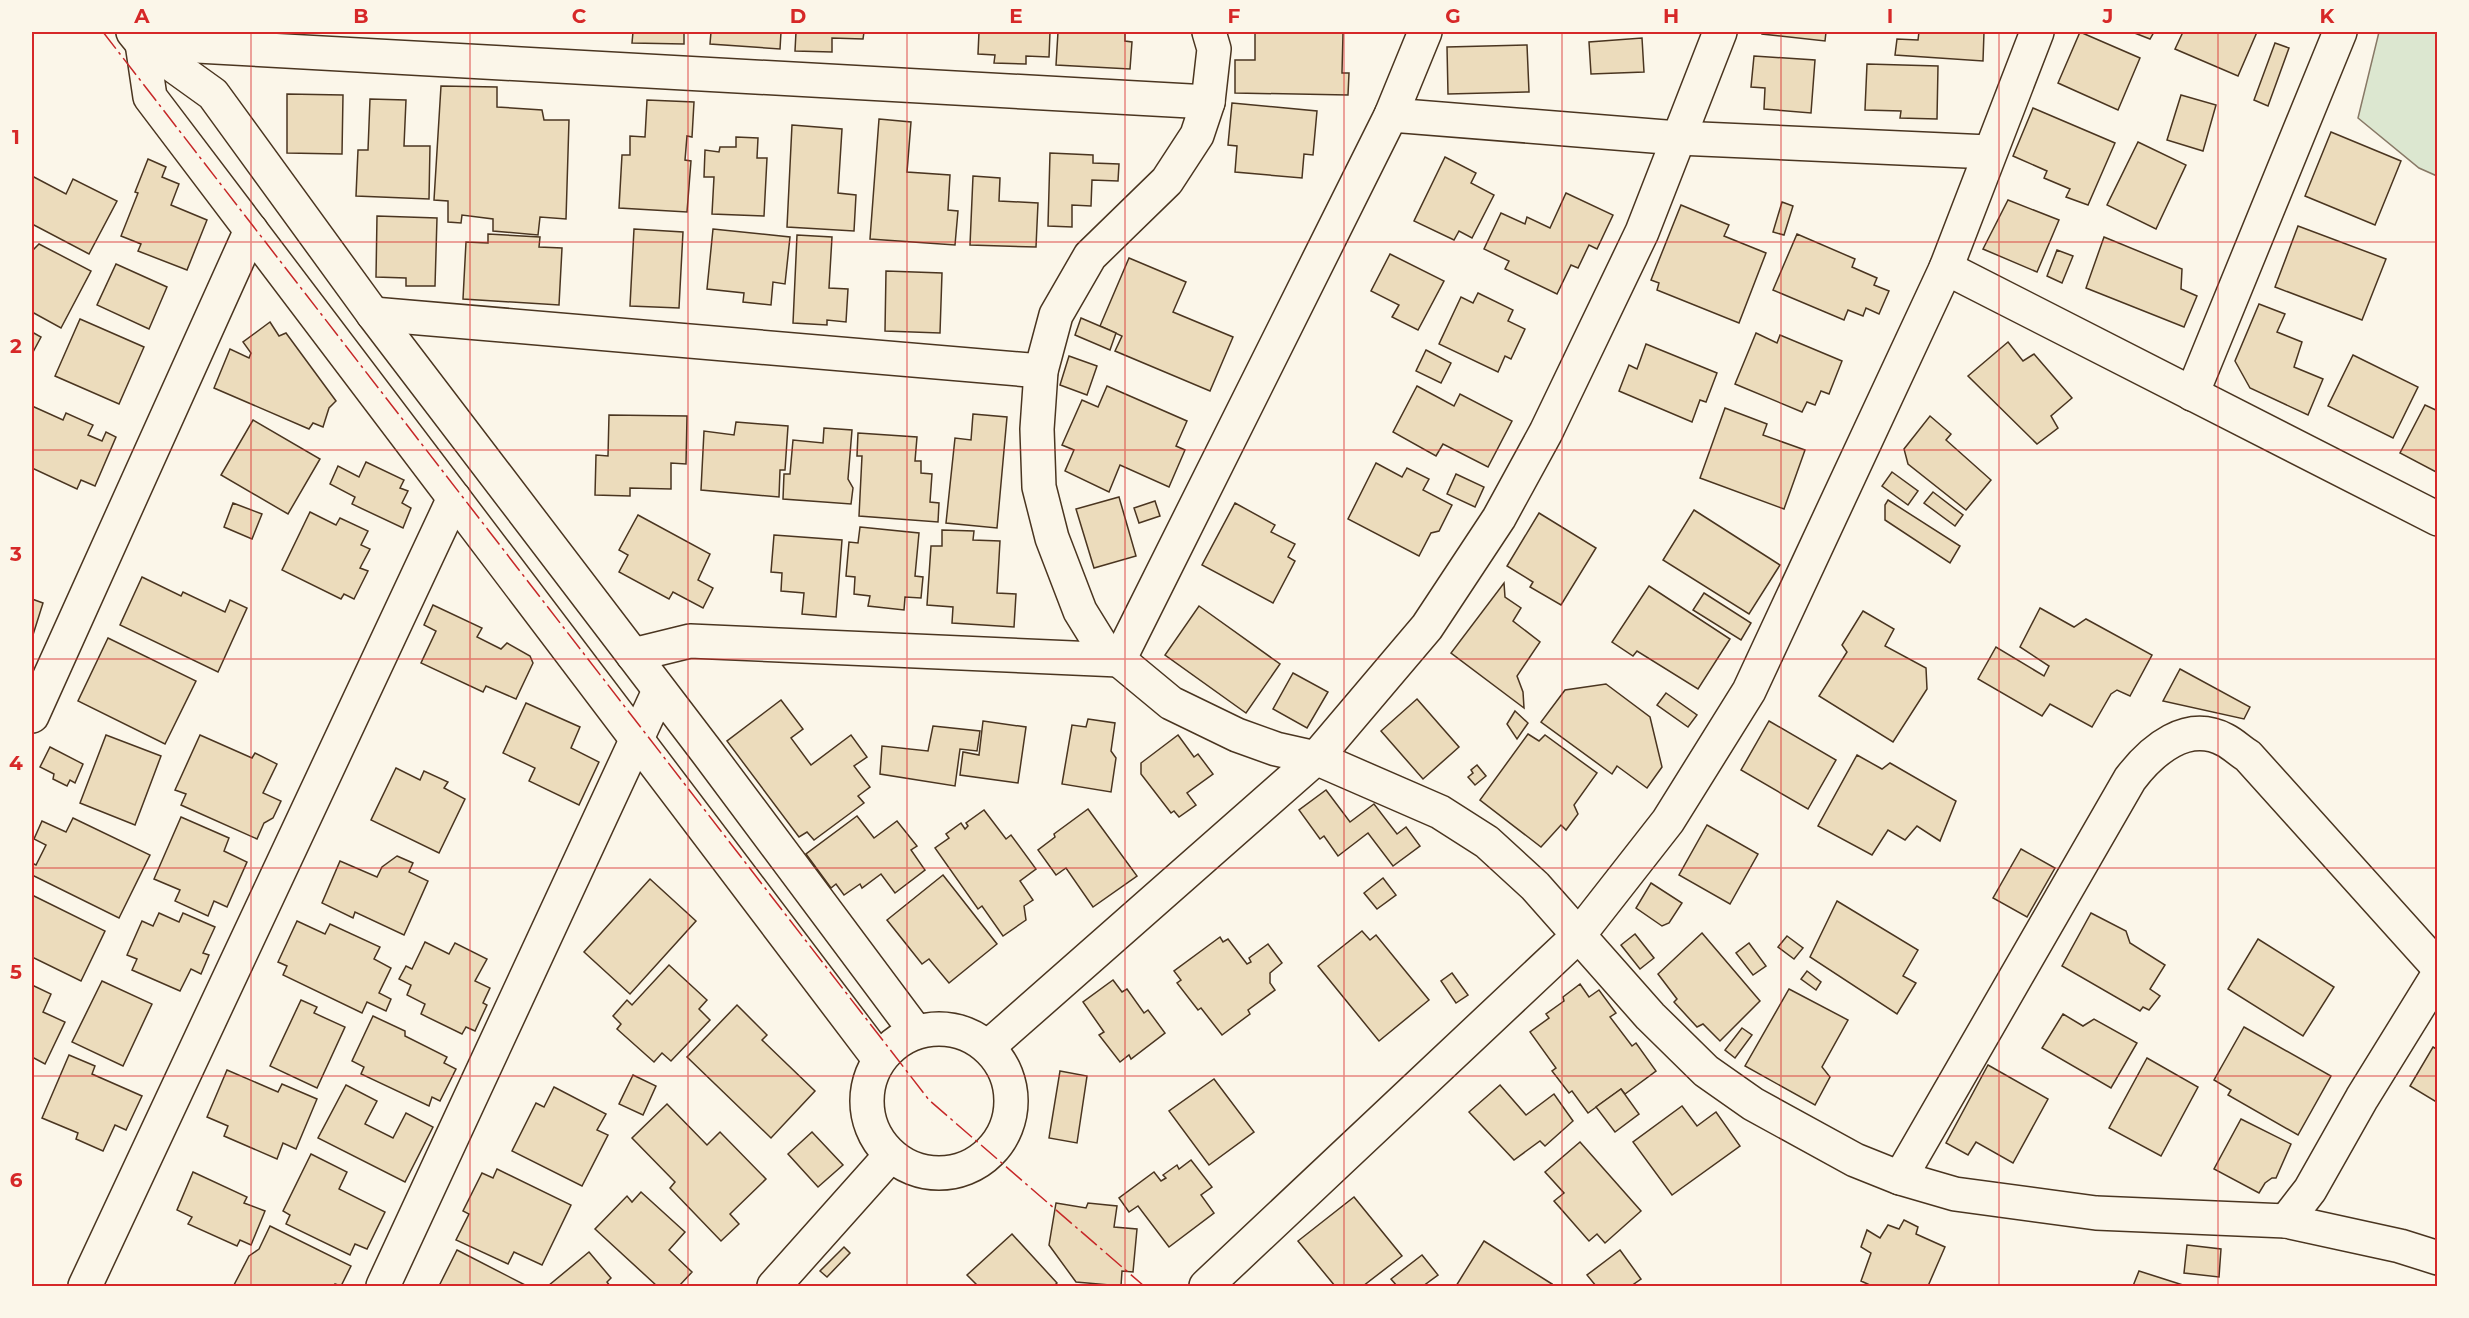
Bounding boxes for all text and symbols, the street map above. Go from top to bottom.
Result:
text: A [133,4,150,28]
text: B [353,4,369,28]
text: C [572,4,587,28]
text: D [790,4,806,28]
text: E [1009,4,1023,28]
text: F [1228,4,1241,28]
text: G [1445,4,1461,28]
text: H [1663,4,1679,28]
text: I [1887,4,1893,28]
text: J [2102,4,2113,28]
text: K [2320,4,2336,28]
text: 1 [12,125,20,149]
text: 2 [10,334,22,358]
text: 3 [9,542,22,566]
text: 4 [9,751,23,775]
text: 5 [10,960,22,984]
text: 6 [10,1168,23,1192]

